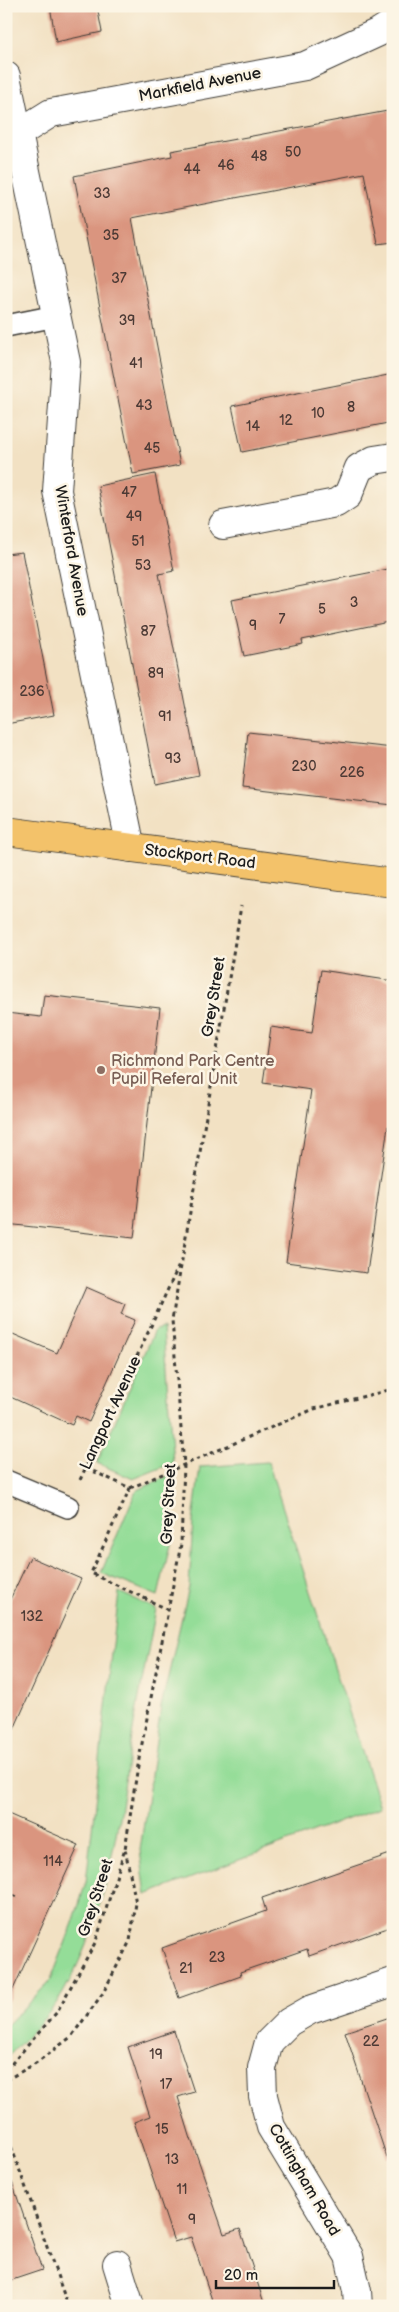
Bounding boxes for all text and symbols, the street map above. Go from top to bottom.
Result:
street label: Markfield Avenue [137,64,263,106]
house number: 50 [285,144,301,161]
house number: 48 [251,148,267,165]
house number: 46 [217,157,235,174]
house number: 44 [183,161,201,178]
house number: 33 [93,185,111,202]
house number: 35 [103,227,119,244]
house number: 37 [111,270,127,287]
house number: 39 [119,312,135,329]
house number: 41 [129,355,143,372]
house number: 43 [135,397,153,414]
house number: 8 [347,399,355,416]
house number: 10 [311,405,325,422]
house number: 12 [279,412,294,429]
house number: 14 [246,418,260,435]
house number: 45 [144,440,160,457]
street label: Winterford Avenue [50,484,92,618]
house number: 47 [121,484,137,501]
house number: 49 [126,508,142,525]
house number: 51 [131,533,145,550]
house number: 53 [135,557,151,574]
house number: 3 [350,594,358,611]
house number: 5 [318,601,326,618]
house number: 7 [279,611,286,628]
house number: 9 [249,617,257,634]
house number: 87 [140,623,156,640]
house number: 89 [148,665,164,682]
house number: 236 [19,683,45,700]
house number: 91 [158,708,172,725]
house number: 93 [165,750,181,767]
house number: 230 [292,758,316,775]
house number: 226 [339,764,365,781]
street label: Stockport Road [143,841,257,873]
street label: Grey Street [198,955,230,1038]
place label: Richmond Park Centre Pupil Referal Unit [111,1052,275,1089]
marker: Richmond Park Centre Pupil Referal Unit [95,1064,107,1076]
street label: Langport Avenue [76,1353,146,1473]
street label: Grey Street [157,1463,181,1545]
house number: 132 [21,1608,44,1625]
house number: 114 [43,1853,63,1870]
street label: Grey Street [74,1857,118,1939]
house number: 23 [209,1949,225,1966]
house number: 21 [179,1960,193,1977]
house number: 22 [363,2033,380,2050]
house number: 19 [149,2046,163,2063]
house number: 17 [160,2076,172,2093]
house number: 15 [155,2121,169,2138]
street label: Cottingham Road [264,2121,344,2239]
house number: 13 [165,2151,179,2168]
house number: 11 [177,2181,187,2198]
house number: 9 [188,2211,196,2228]
scale bar [216,2257,334,2289]
text: 20 m [224,2266,258,2285]

